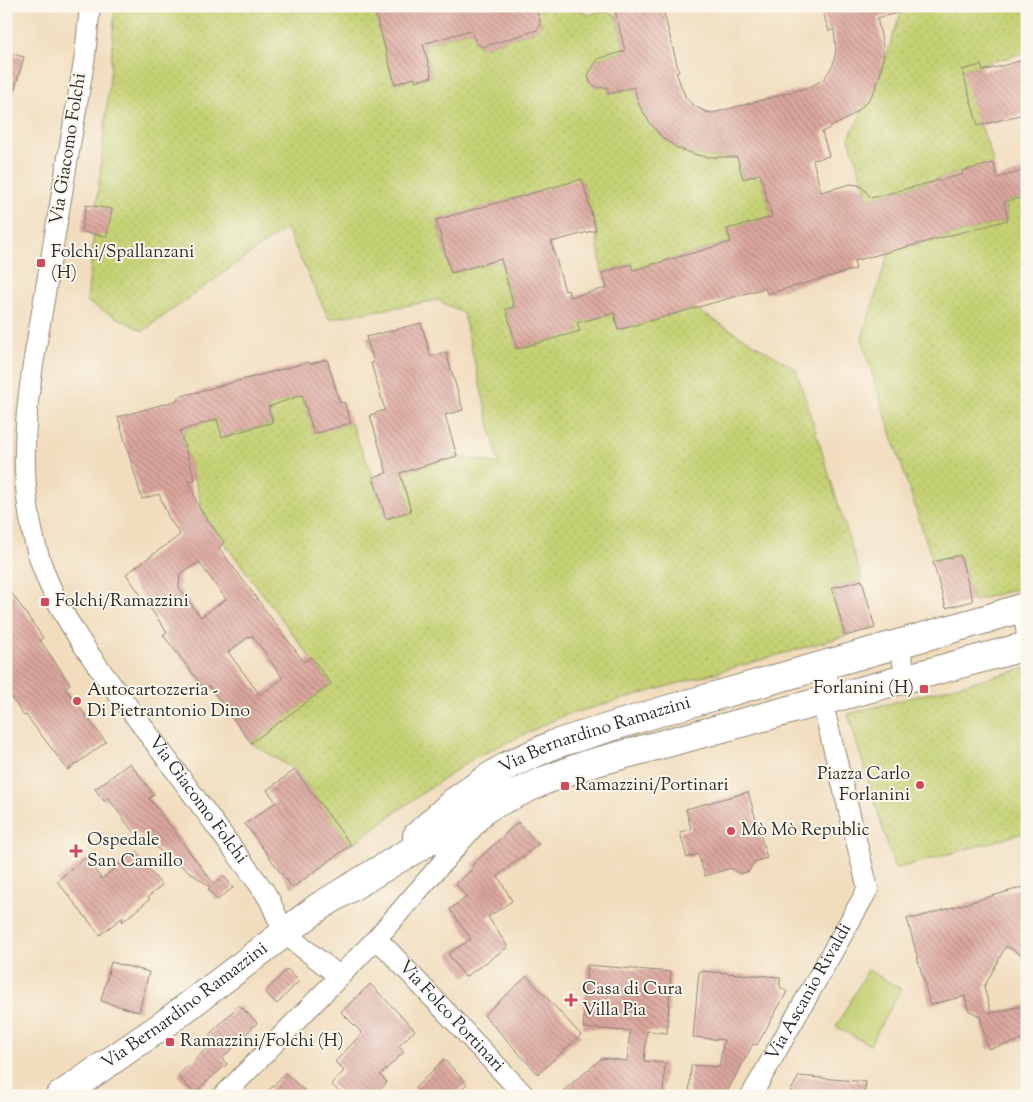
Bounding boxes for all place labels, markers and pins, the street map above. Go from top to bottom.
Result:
place label: Folchi/Spallanzani (H) [51,240,194,287]
marker: Folchi/Spallanzani (H) [35,257,47,269]
place label: Folchi/Ramazzini [55,589,189,615]
marker: Folchi/Ramazzini [39,596,51,608]
place label: Forlanini (H) [813,676,914,702]
place label: Autocartozzeria - Di Pietrantonio Dino [87,678,250,725]
marker: Forlanini (H) [918,683,930,695]
marker: Autocartozzeria - Di Pietrantonio Dino [71,695,83,707]
place label: Piazza Carlo Forlanini [817,762,910,809]
place label: Ramazzini/Portinari [575,773,729,799]
marker: Piazza Carlo Forlanini [914,779,926,791]
marker: Ramazzini/Portinari [559,780,571,792]
place label: Mò Mò Republic [741,818,870,844]
marker: Mò Mò Republic [725,825,737,837]
place label: Ospedale San Camillo [87,828,183,875]
marker: Ospedale San Camillo [69,844,83,858]
place label: Casa di Cura Villa Pia [582,977,683,1024]
marker: Casa di Cura Villa Pia [564,993,578,1007]
place label: Ramazzini/Folchi (H) [180,1029,344,1055]
marker: Ramazzini/Folchi (H) [164,1036,176,1048]

